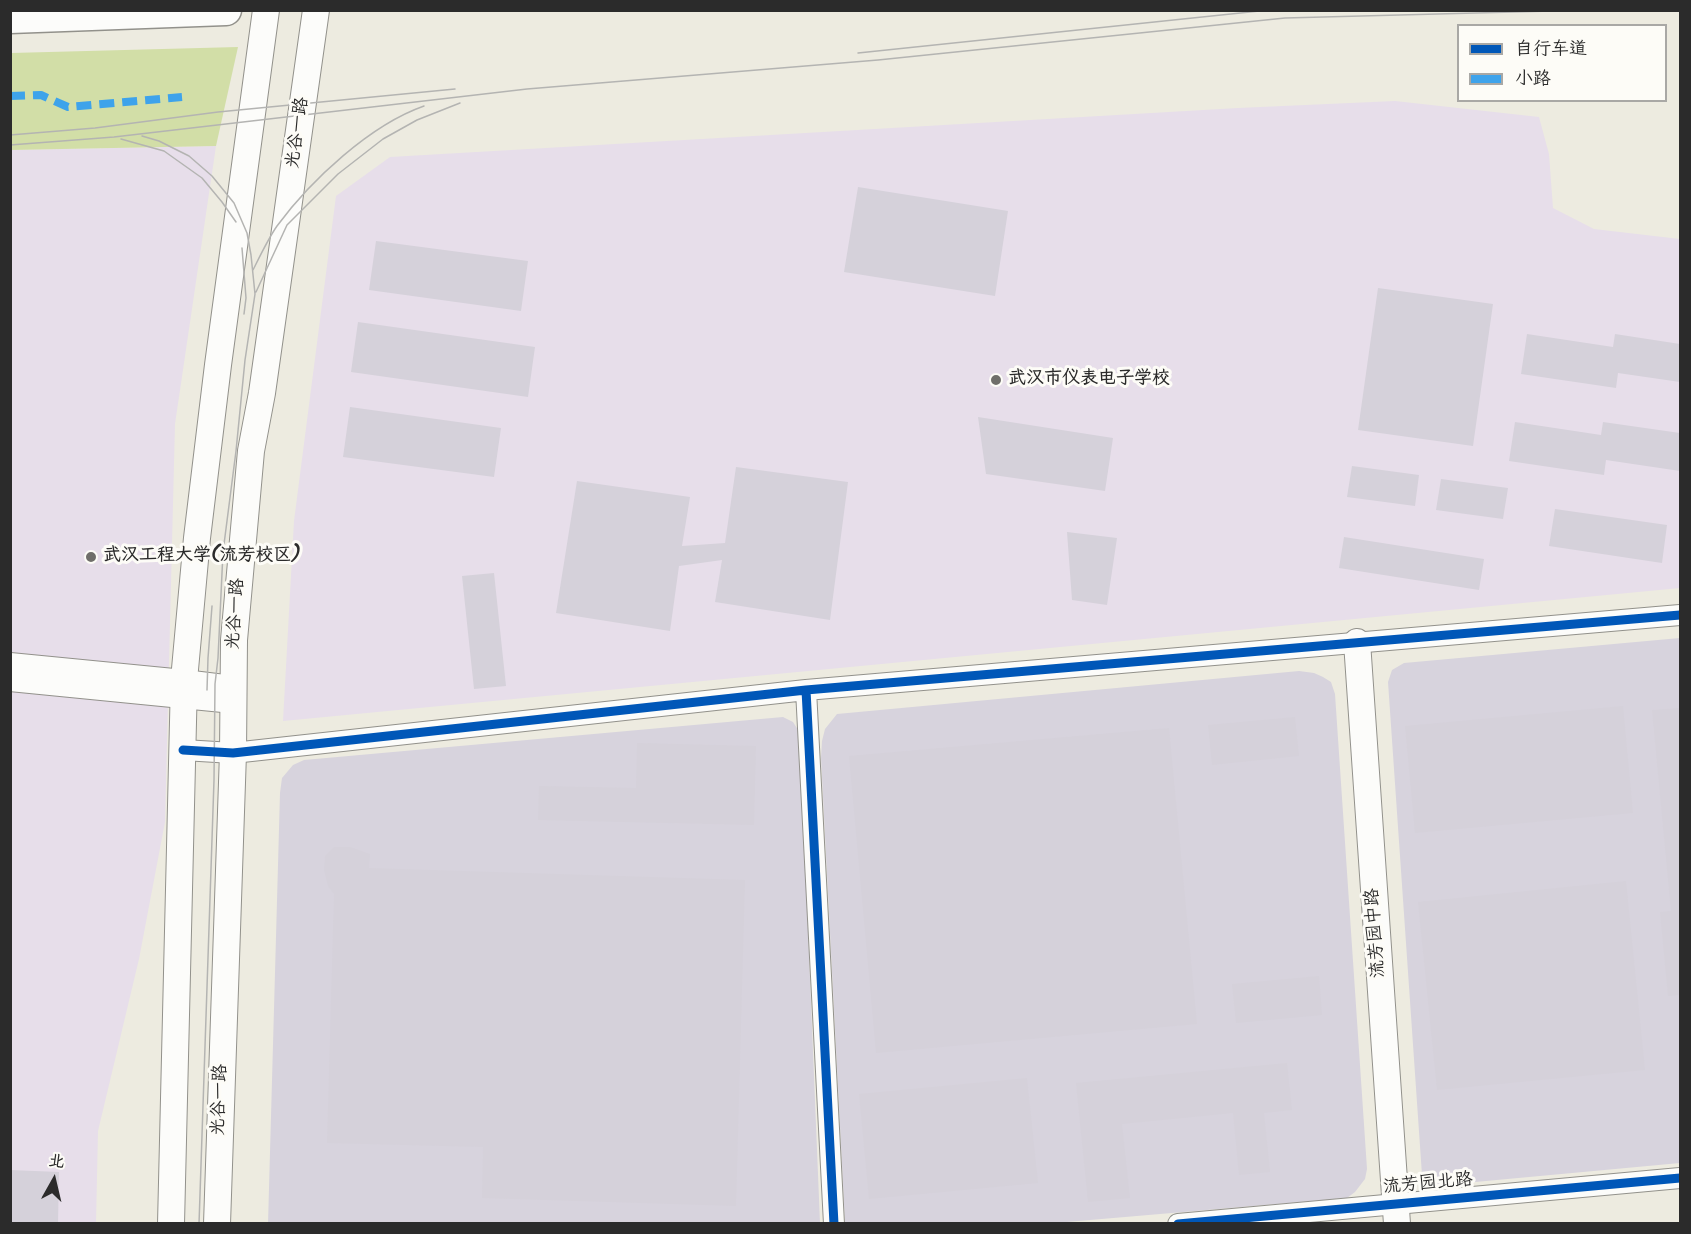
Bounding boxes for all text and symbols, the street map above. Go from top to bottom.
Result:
legend [1457,24,1667,102]
text: 自行车道 [1515,35,1587,64]
text: 小路 [1515,65,1551,94]
street label: 光谷一路 [283,96,315,170]
place label: 武汉市仪表电子学校 [1008,369,1170,391]
marker: 武汉市仪表电子学校 [989,373,1003,387]
place label: 武汉工程大学(流芳校区) [103,546,301,568]
marker: 武汉工程大学(流芳校区) [84,550,98,564]
street label: 光谷一路 [224,577,250,651]
street label: 流芳园中路 [1363,887,1391,979]
street label: 光谷一路 [209,1064,233,1136]
text: 北 [47,1148,66,1175]
north arrow [24,1150,84,1210]
street label: 流芳园北路 [1382,1170,1474,1200]

